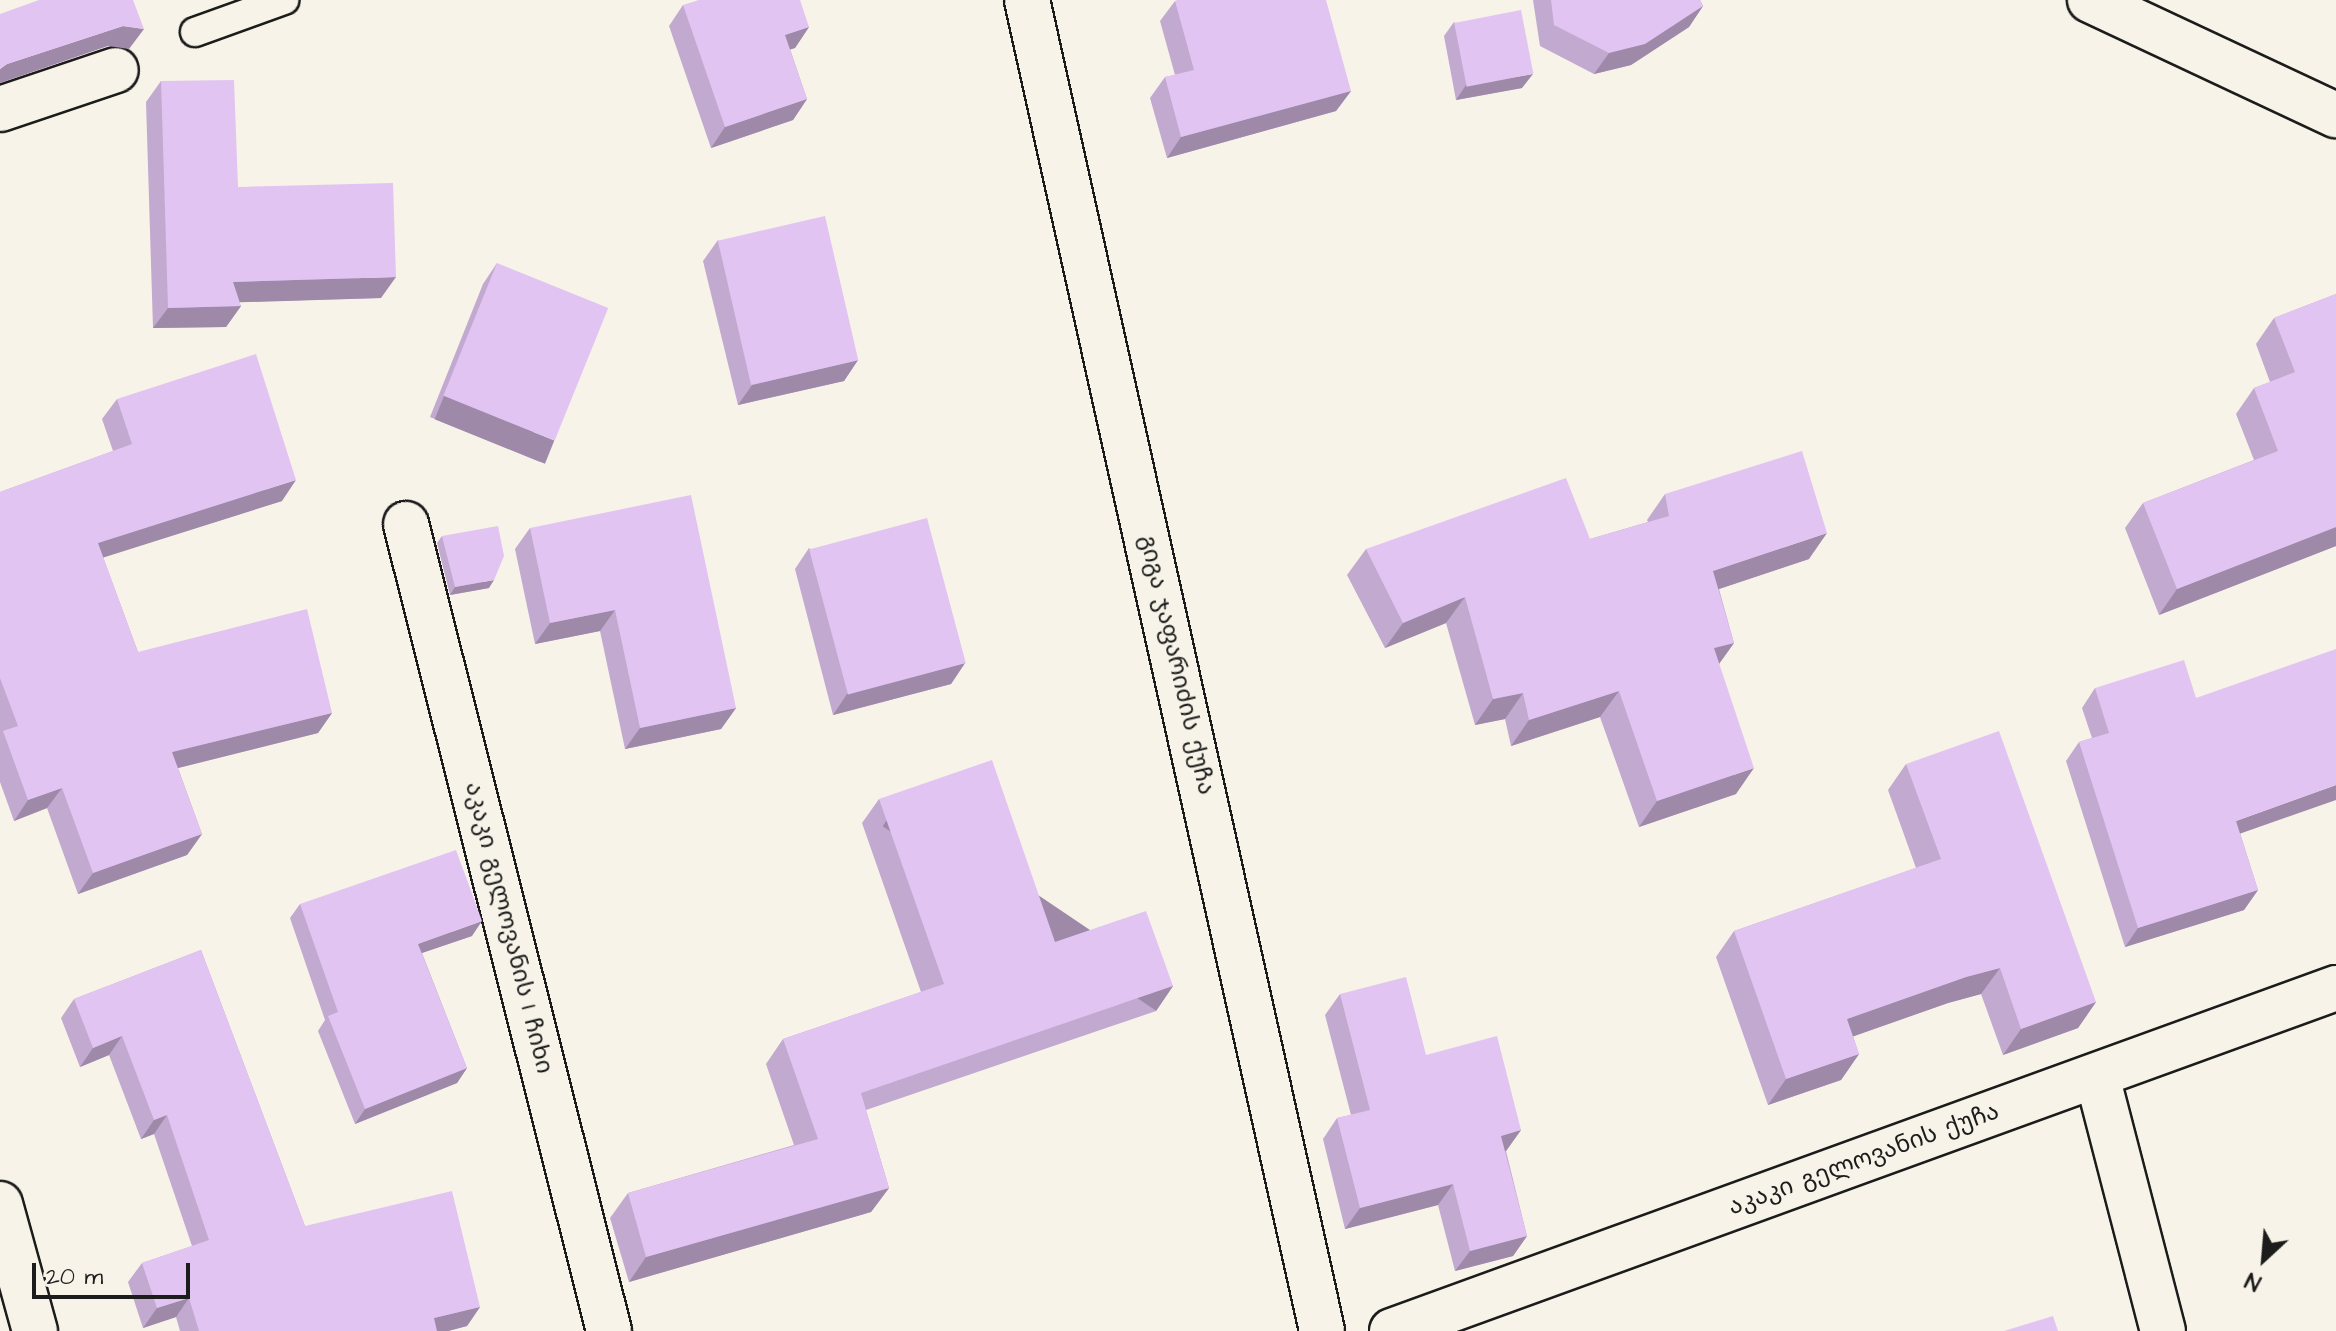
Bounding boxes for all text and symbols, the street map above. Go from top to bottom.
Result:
street label: გიგა ჯაფარიძის ქუჩა [1132,532,1220,798]
street label: აკაკი გელოვანის I ჩიხი [458,779,558,1077]
street label: აკაკი გელოვანის ქუჩა [1725,1098,2003,1222]
north arrow [2224,1219,2304,1299]
scale bar [36,1247,194,1297]
text: 20 m [46,1260,103,1294]
text: N [2240,1264,2266,1298]

